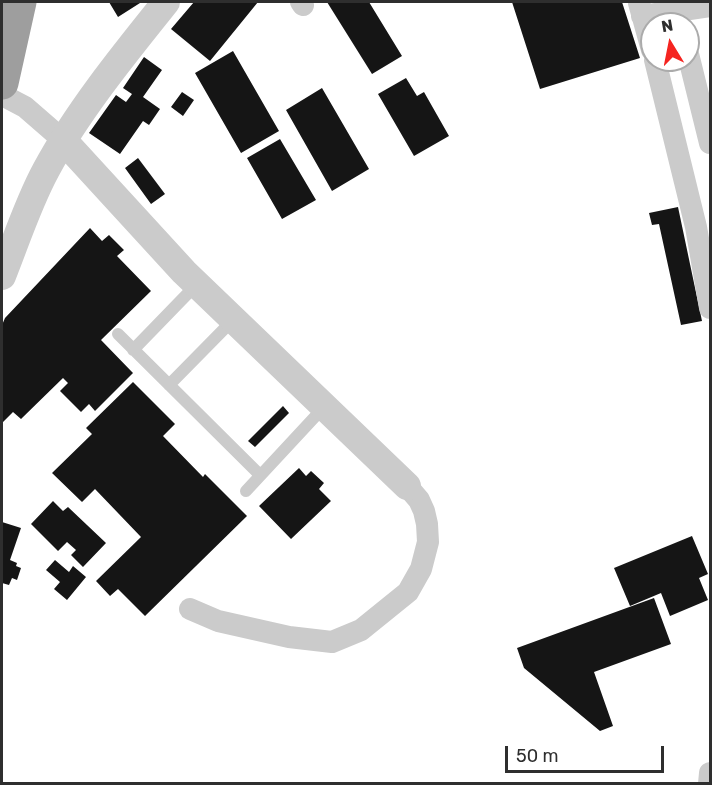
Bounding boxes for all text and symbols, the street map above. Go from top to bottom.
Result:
north arrow [640,12,700,72]
text: N [660,15,674,36]
scale bar [508,734,667,772]
text: 50 m [516,745,559,767]

